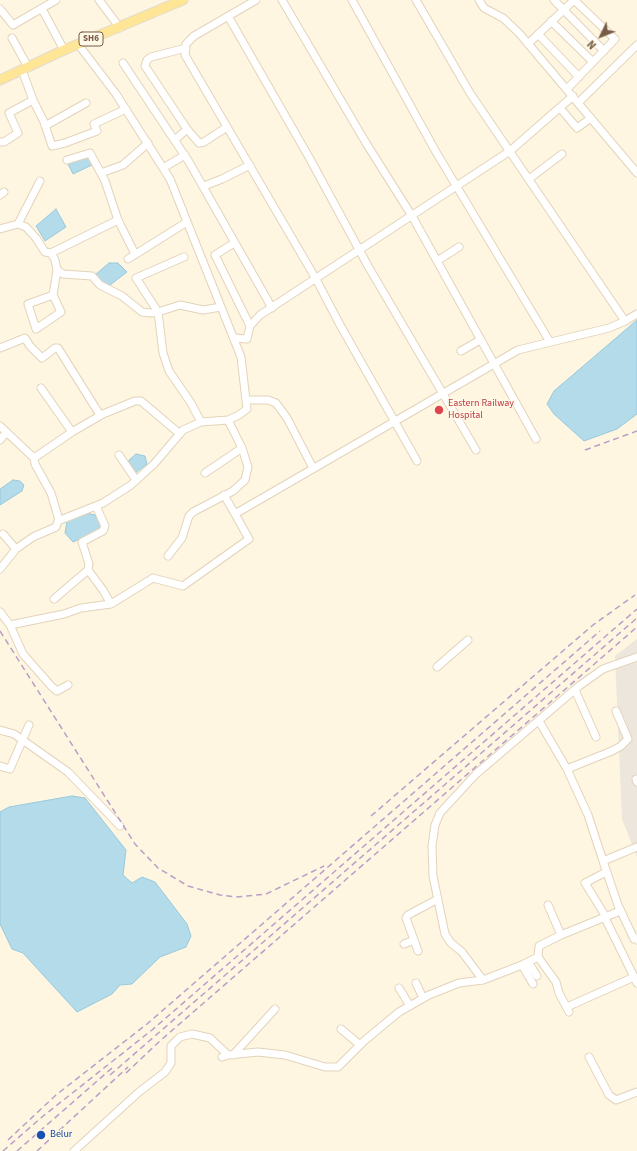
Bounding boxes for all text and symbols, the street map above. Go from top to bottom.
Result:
north arrow [581,16,621,56]
road number: SH6 [79,32,103,46]
text: N [584,37,600,52]
place label: Eastern Railway Hospital [448,398,514,422]
marker: Eastern Railway Hospital [433,404,445,416]
marker: Belur [35,1129,47,1141]
place label: Belur [50,1129,72,1141]

